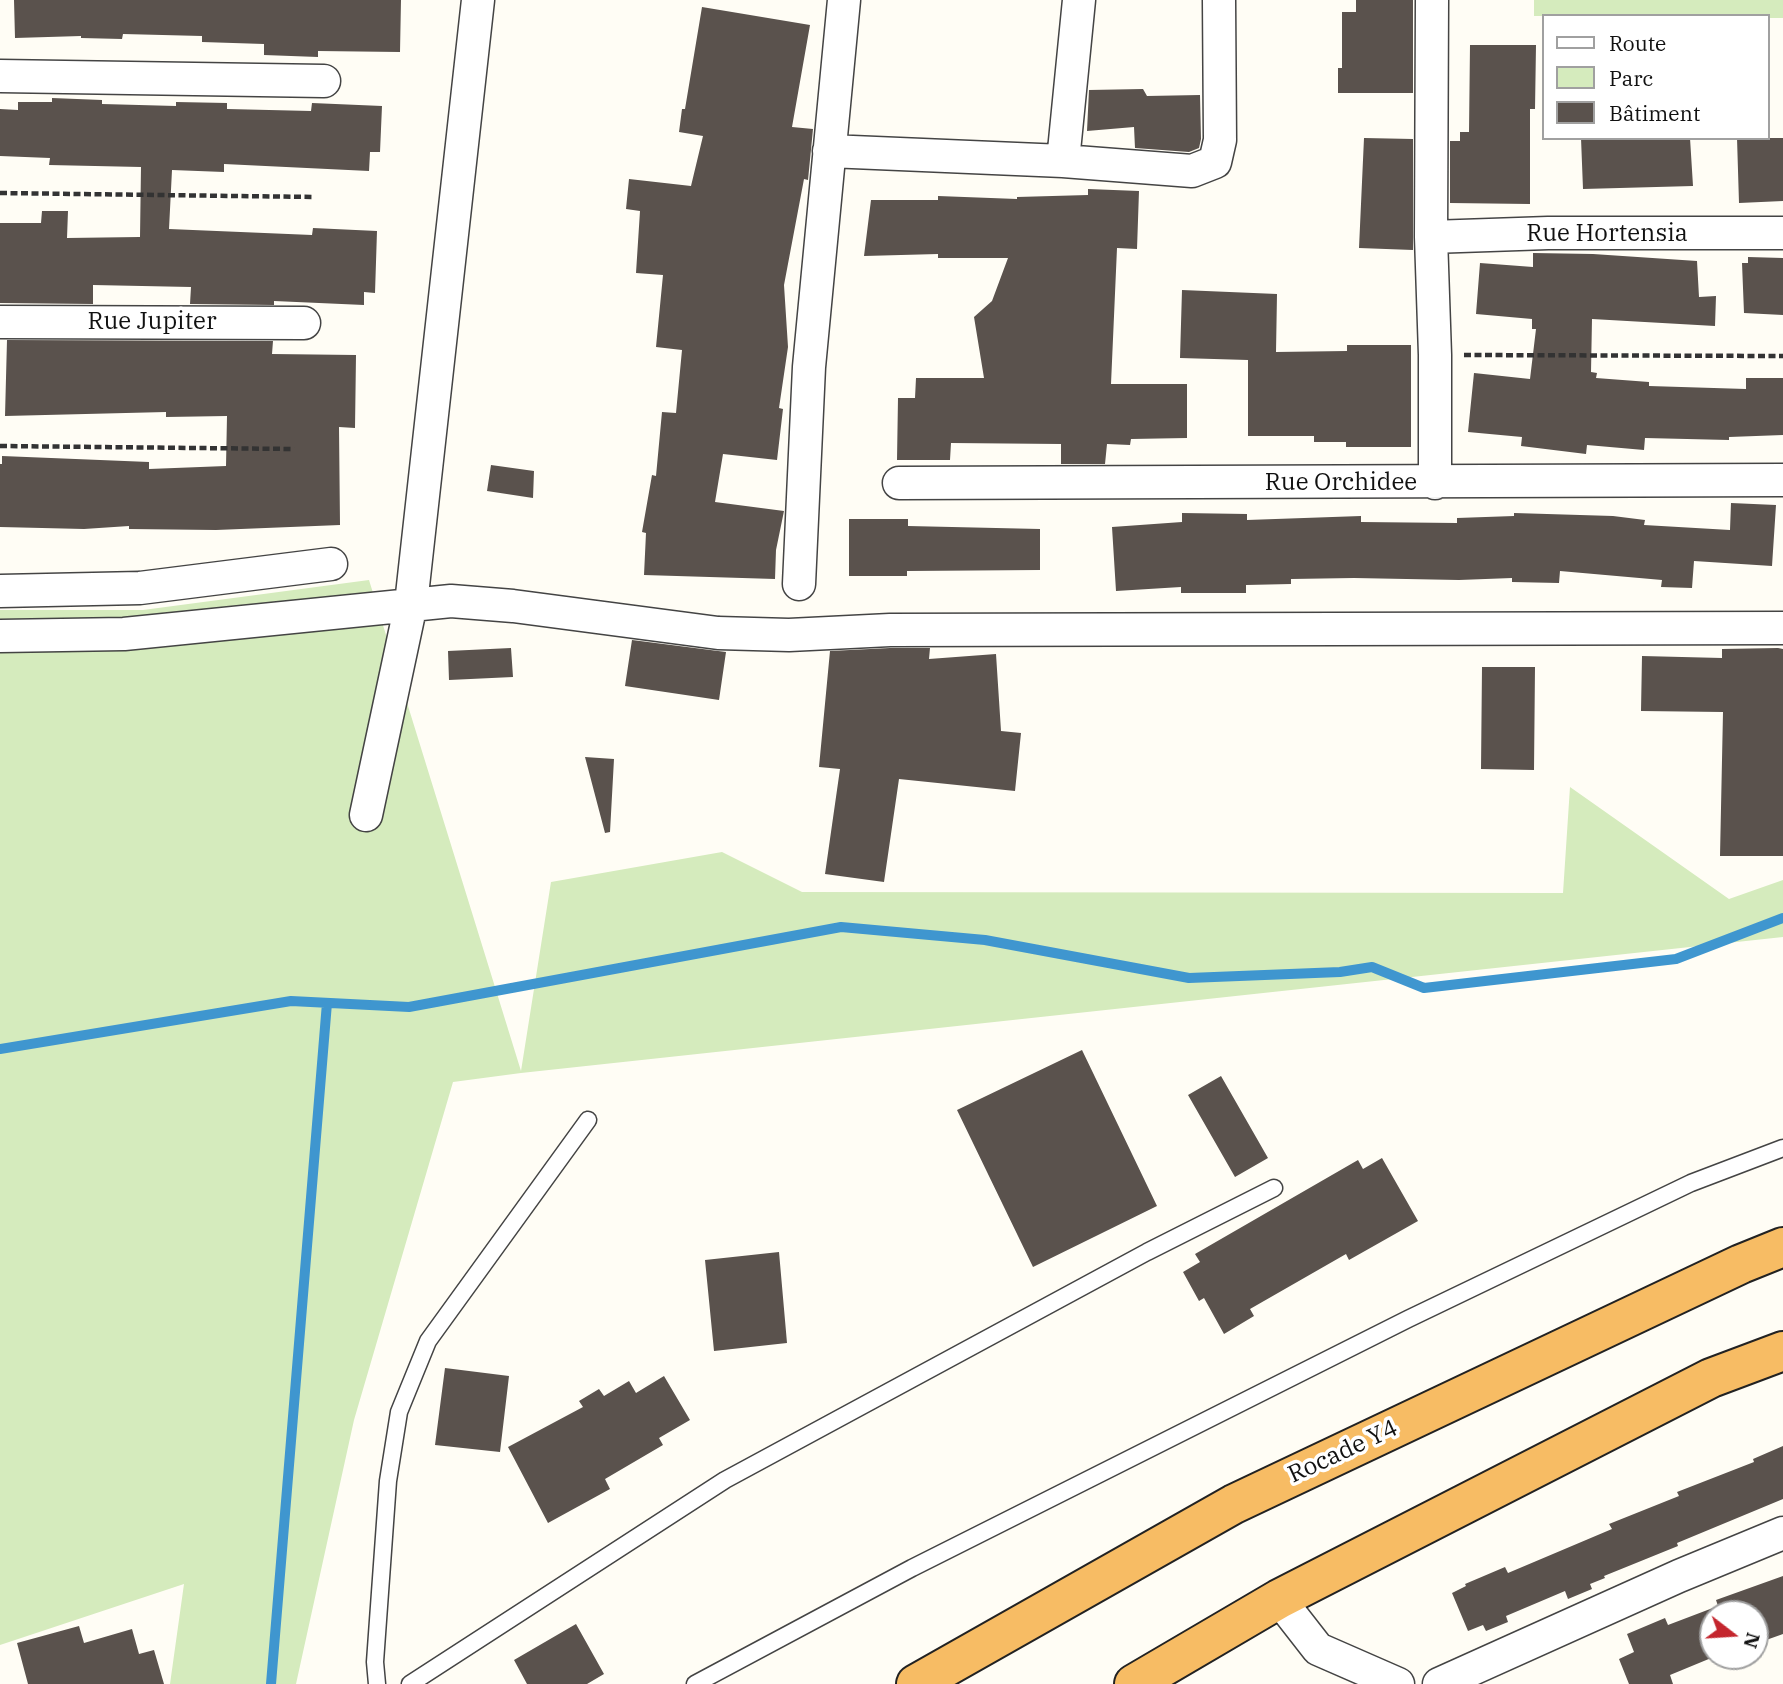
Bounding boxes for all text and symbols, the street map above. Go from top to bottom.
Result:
legend [1542,14,1769,140]
text: Route [1609,29,1666,57]
text: Parc [1609,64,1653,92]
text: Bâtiment [1609,99,1700,127]
street label: Rue Hortensia [1526,220,1688,248]
street label: Rue Jupiter [87,308,217,336]
street label: Rue Orchidee [1265,469,1417,497]
street label: Rocade Y4 [1284,1414,1402,1490]
north arrow [1699,1600,1769,1670]
text: N [1738,1630,1766,1651]

